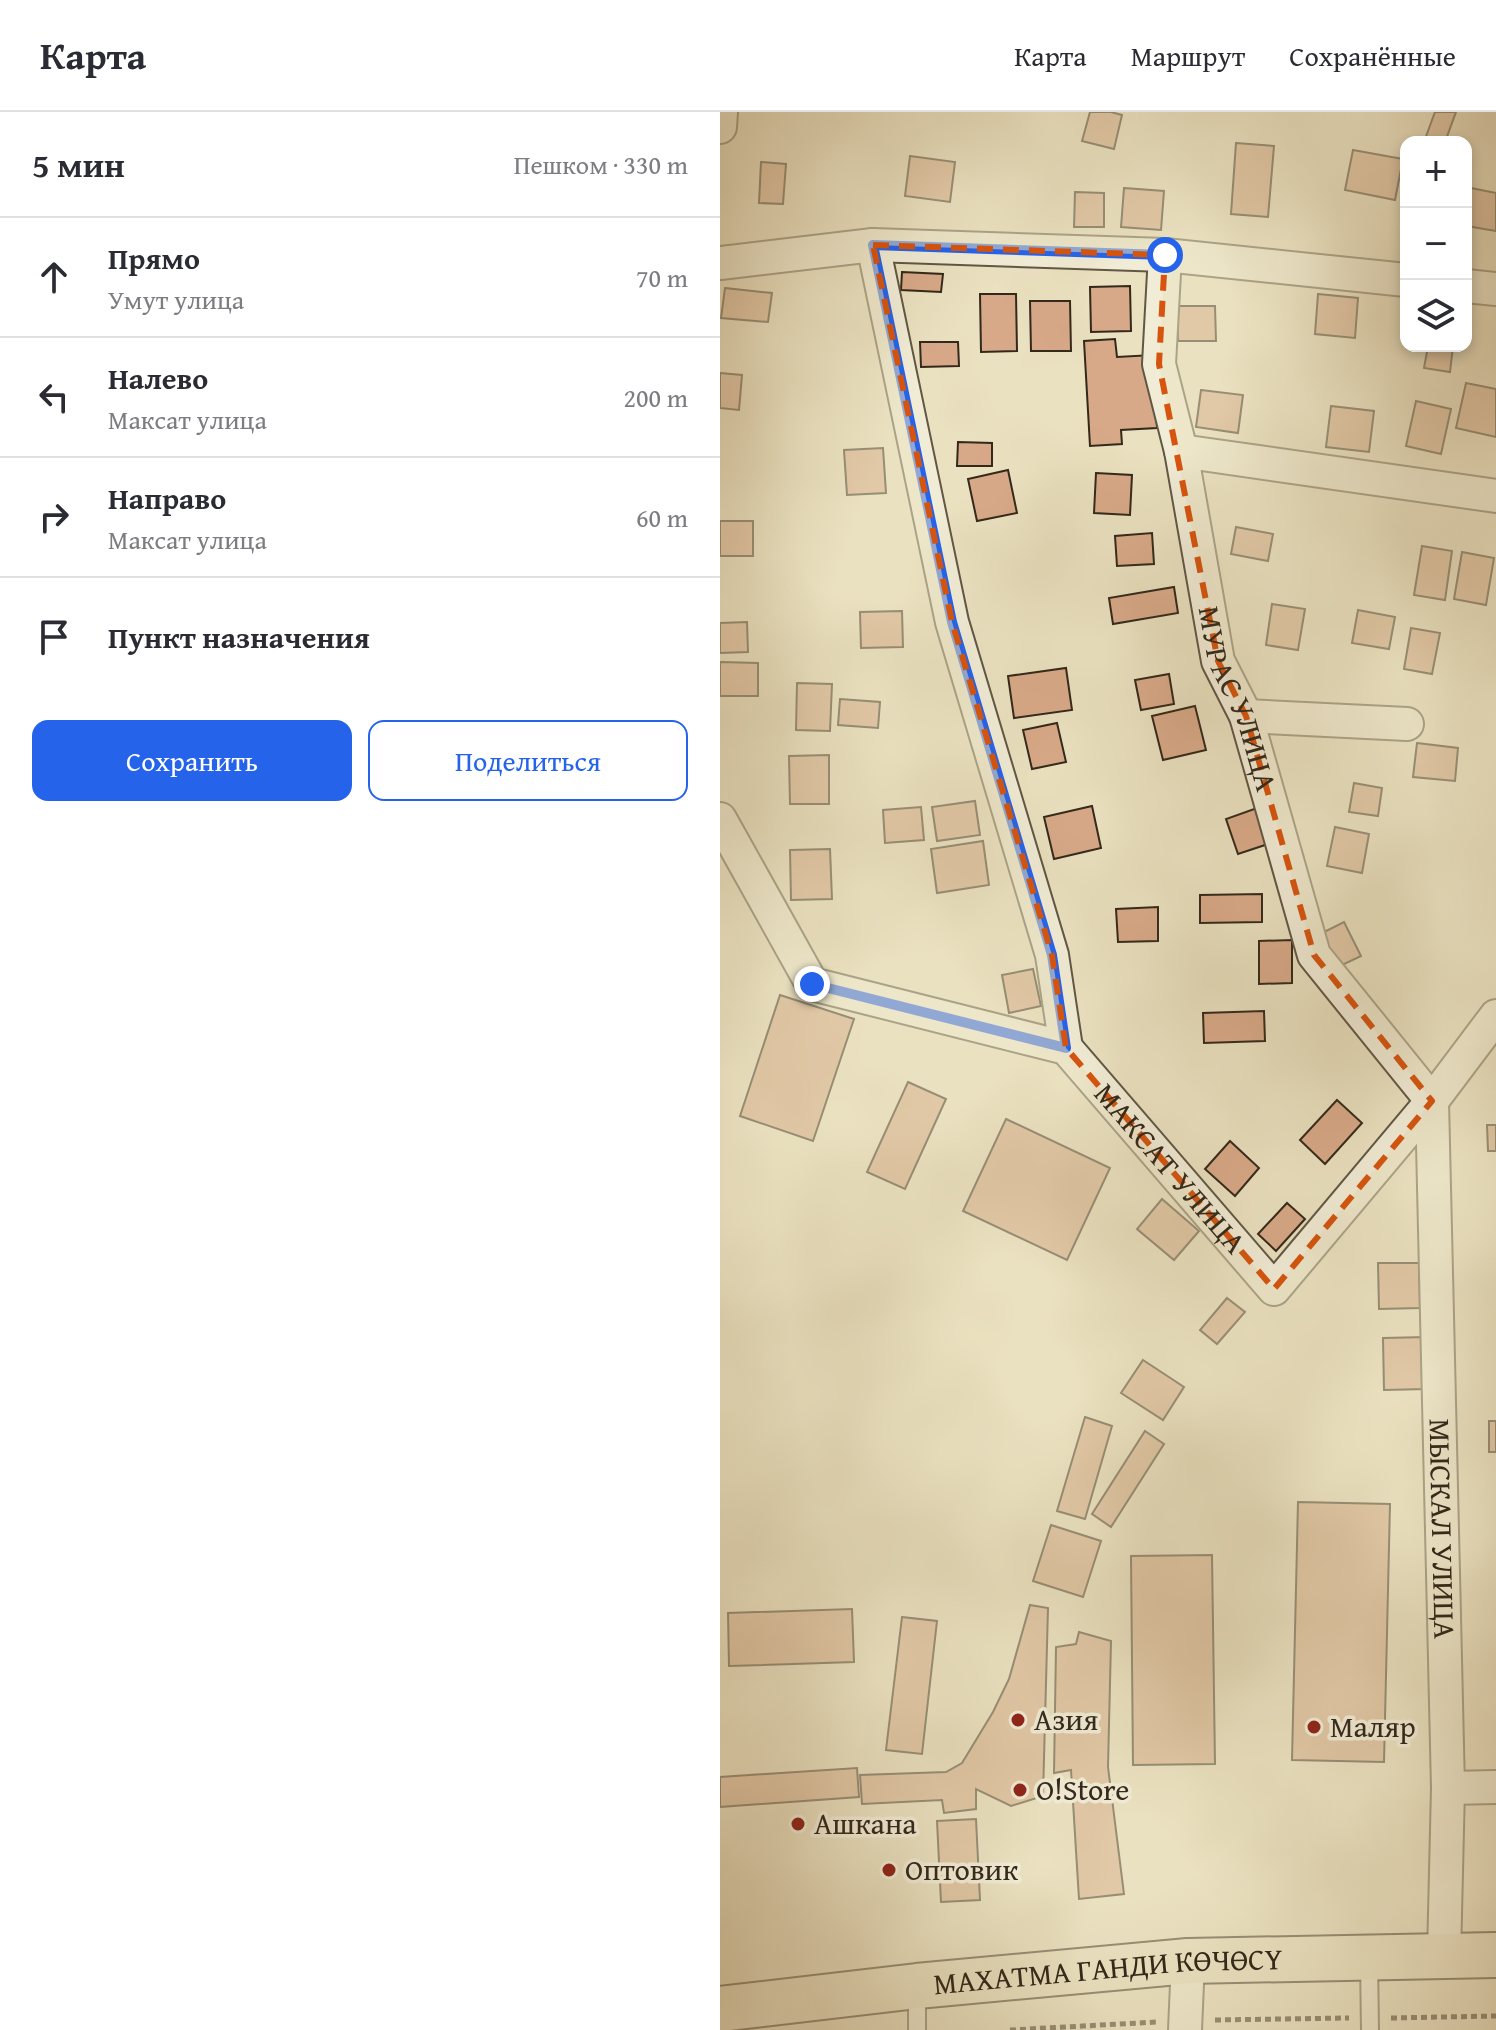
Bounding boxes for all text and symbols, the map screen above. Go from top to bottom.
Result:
text: Карта [40,27,146,83]
text: Карта [1014,35,1087,76]
text: Маршрут [1131,35,1245,76]
text: Сохранённые [1289,35,1456,76]
map controls [1400,136,1472,352]
button: + [1400,136,1472,208]
text: 5 мин [32,140,125,189]
text: Пешком · 330 m [514,145,688,184]
button: − [1400,208,1472,280]
text: Прямо [108,236,200,280]
route start [1147,237,1183,273]
icon: ahead [32,255,76,299]
text: 70 m [636,258,688,297]
text: Умут улица [108,280,244,319]
button: layers [1400,280,1472,352]
text: Налево [108,356,208,400]
icon: left [32,375,76,419]
text: 200 m [623,378,688,417]
text: Максат улица [108,400,267,439]
text: Направо [108,476,226,520]
icon: right [32,495,76,539]
text: 60 m [636,498,688,537]
text: Максат улица [108,520,267,559]
street label: МУРАС УЛИЦА [1188,603,1289,796]
icon: arrive [32,615,76,659]
text: Пункт назначения [108,615,370,659]
button: Сохранить [32,720,352,801]
button: Поделиться [368,720,688,801]
route end [794,966,830,1002]
street label: МАКСАТ УЛИЦА [1084,1073,1257,1263]
street label: МЫСКАЛ УЛИЦА [1418,1418,1468,1640]
place label: Азия [1034,1697,1098,1741]
place label: Маляр [1330,1704,1416,1748]
marker: Азия [1009,1711,1027,1729]
marker: Маляр [1305,1718,1323,1736]
place label: O!Store [1036,1767,1129,1811]
marker: O!Store [1011,1781,1029,1799]
place label: Ашкана [814,1801,917,1845]
marker: Ашкана [789,1815,807,1833]
place label: Оптовик [905,1847,1018,1891]
marker: Оптовик [880,1861,898,1879]
street label: МАХАТМА ГАНДИ КӨЧӨСҮ [931,1936,1283,2005]

